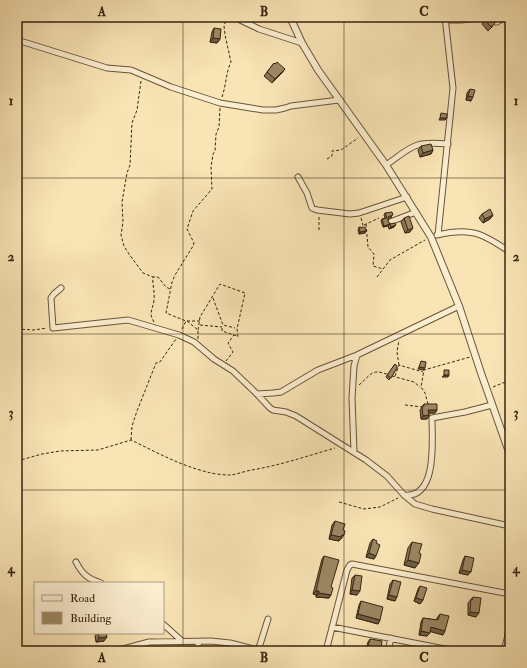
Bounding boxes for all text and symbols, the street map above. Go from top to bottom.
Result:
text: A [97,4,107,20]
text: B [260,4,268,20]
text: C [419,4,429,20]
text: 1 [9,93,14,109]
text: 1 [514,93,519,109]
text: 2 [8,249,15,265]
text: 2 [513,249,520,265]
text: 3 [9,405,14,421]
text: 3 [514,405,519,421]
text: 4 [6,561,15,577]
text: 4 [511,561,520,577]
legend [34,582,164,634]
text: Road [70,591,95,606]
text: Building [70,611,113,626]
text: A [97,650,107,666]
text: B [260,650,268,666]
text: C [419,650,429,666]

